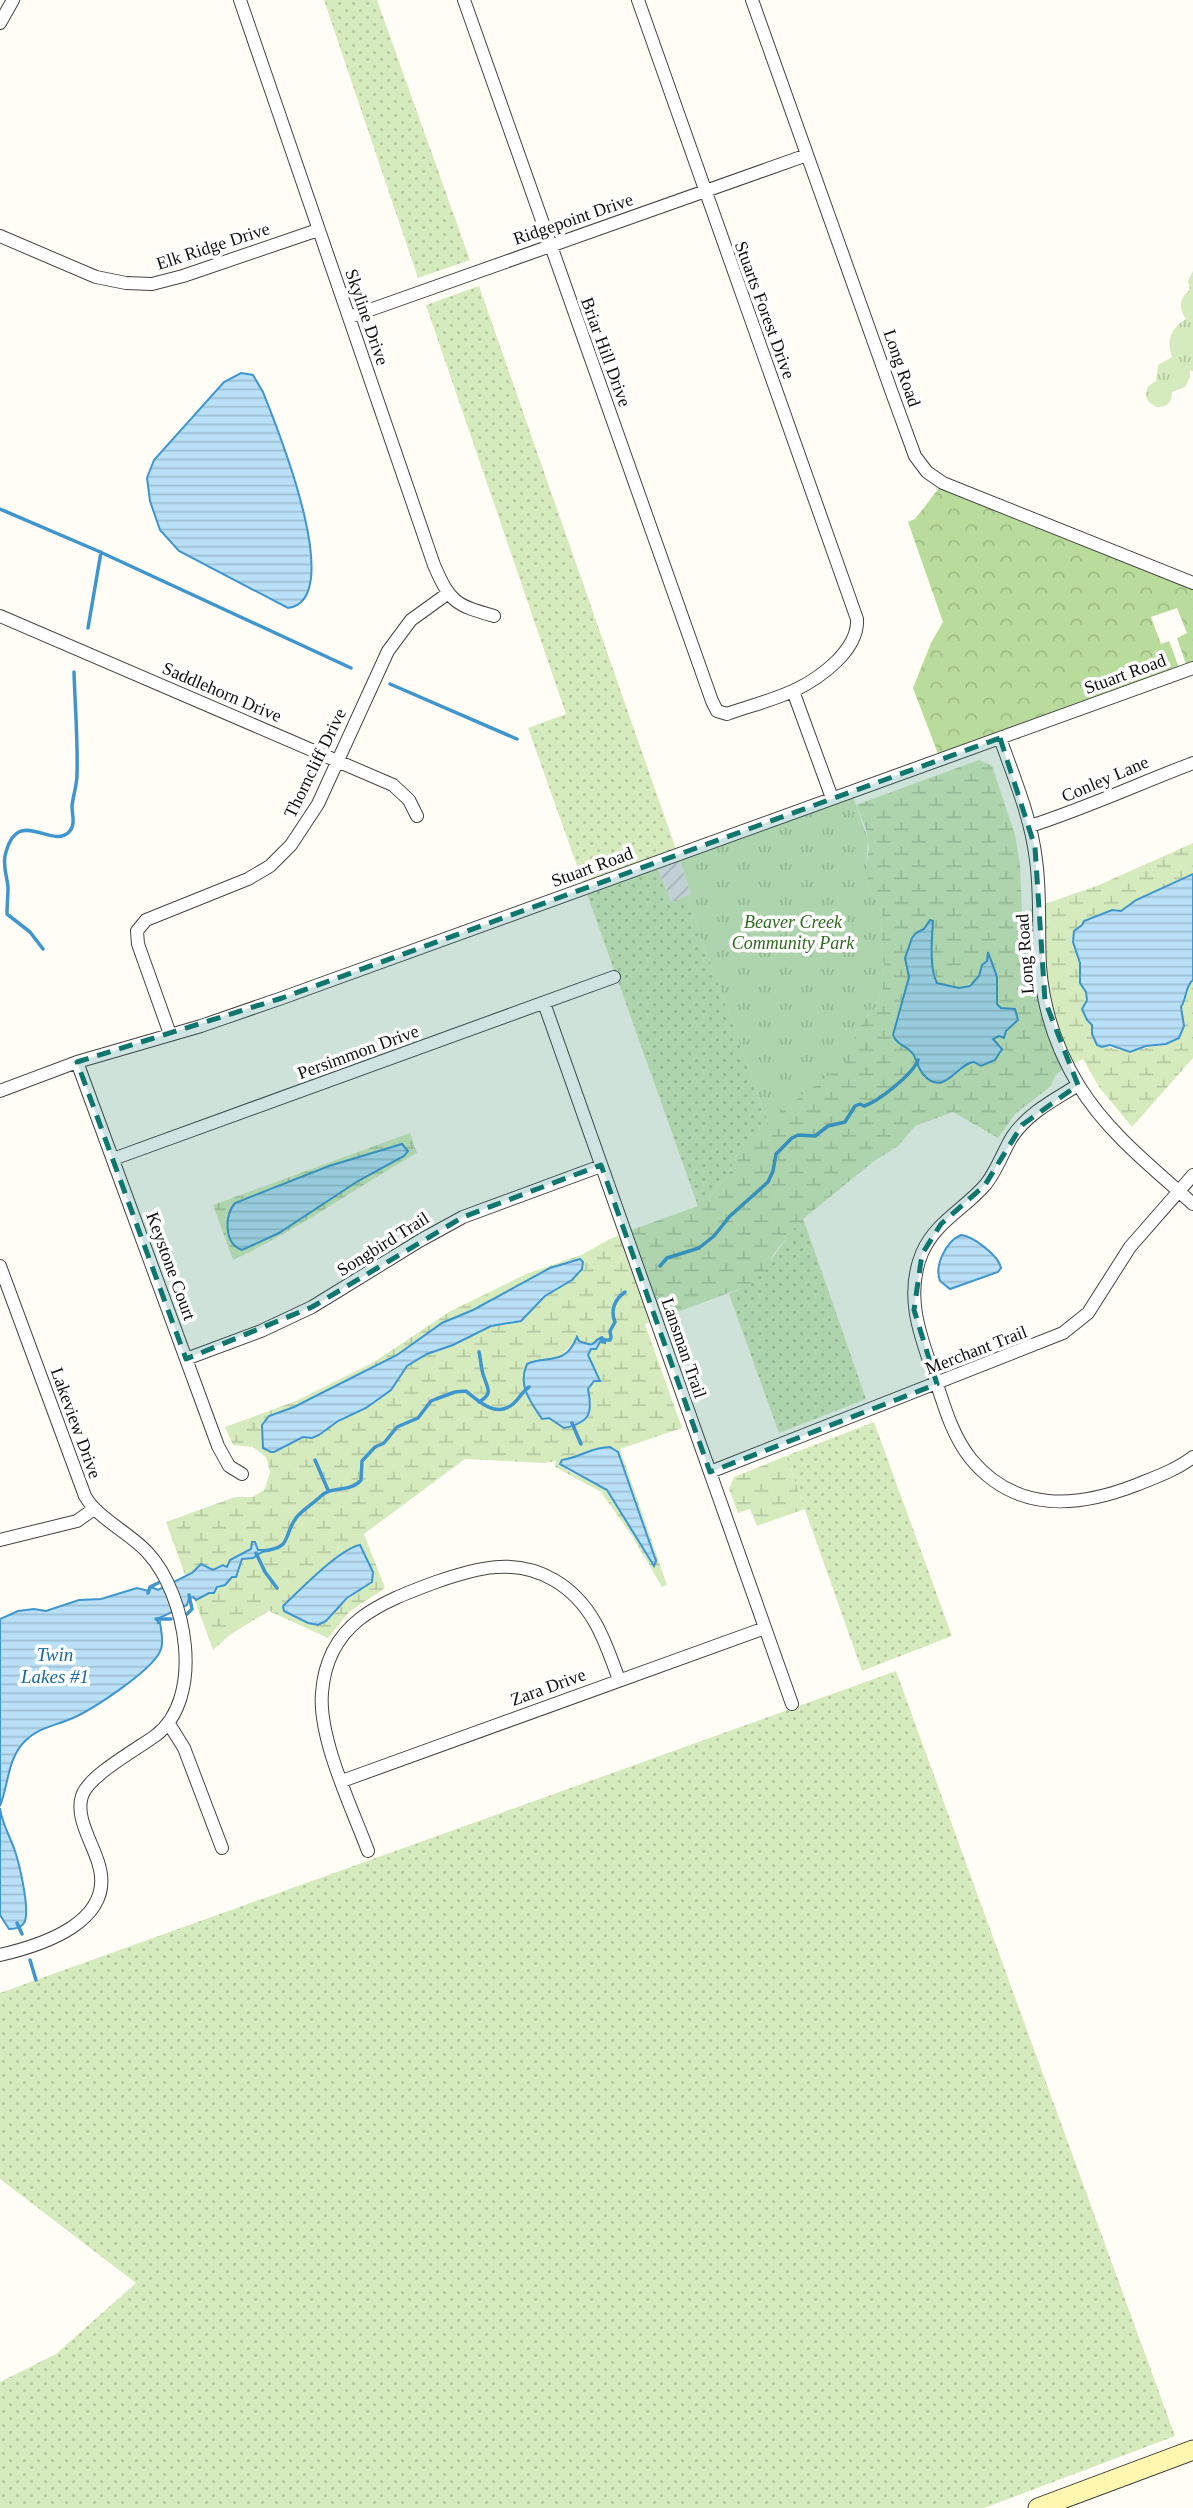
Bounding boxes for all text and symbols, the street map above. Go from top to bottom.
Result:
street label: Ridgepoint Drive [510,189,636,249]
street label: Elk Ridge Drive [154,218,272,274]
street label: Stuarts Forest Drive [731,238,799,382]
street label: Skyline Drive [341,266,393,368]
street label: Briar Hill Drive [577,295,635,409]
street label: Long Road [879,327,925,409]
street label: Stuart Road [1081,650,1169,698]
street label: Saddlehorn Drive [159,658,285,726]
street label: Thorncliff Drive [280,705,350,821]
street label: Conley Lane [1059,752,1151,806]
street label: Stuart Road [548,843,636,891]
park label: Beaver Creek Community Park [732,912,855,953]
street label: Long Road [1012,913,1038,995]
street label: Persimmon Drive [295,1021,421,1083]
street label: Songbird Trail [333,1208,433,1280]
street label: Keystone Court [142,1209,200,1323]
street label: Lansman Trail [658,1295,710,1401]
street label: Merchant Trail [922,1321,1030,1379]
street label: Lakeview Drive [47,1365,105,1481]
water label: Twin Lakes #1 [20,1644,89,1687]
street label: Zara Drive [508,1664,588,1710]

